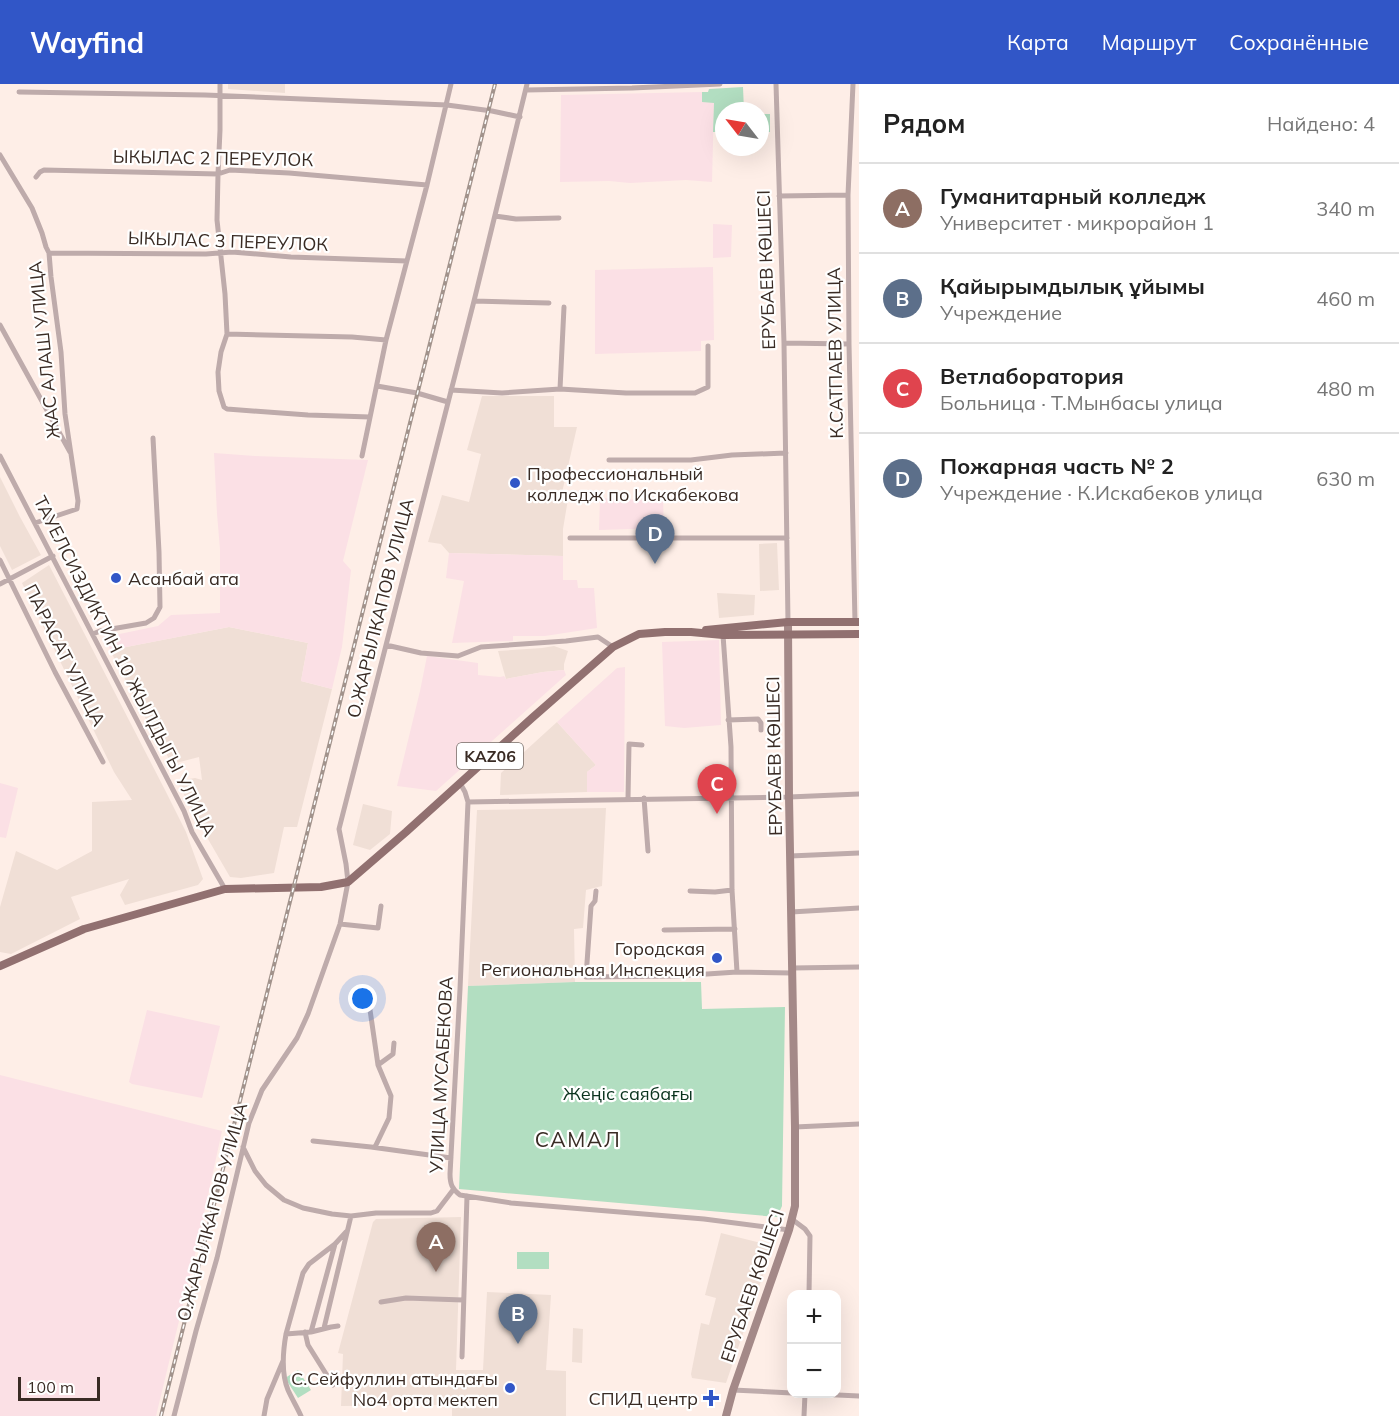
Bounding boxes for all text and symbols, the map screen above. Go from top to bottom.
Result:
text: Wayfind [30,25,144,60]
text: Карта [1007,29,1069,55]
text: Маршрут [1102,29,1196,55]
text: Сохранённые [1229,29,1369,55]
north arrow [715,102,769,156]
text: Рядом [883,107,966,140]
text: Найдено: 4 [1267,111,1375,136]
street label: ЫКЫЛАС 2 ПЕРЕУЛОК [113,145,314,171]
text: Гуманитарный колледж [940,182,1206,210]
street label: ЕРУБАЕВ КӨШЕСІ [752,190,780,350]
text: A [895,196,910,221]
text: 340 m [1316,196,1375,221]
text: Университет · микрорайон 1 [940,210,1214,235]
street label: ЫКЫЛАС 3 ПЕРЕУЛОК [128,226,329,256]
street label: ЖАС АЛАШ УЛИЦА [23,260,65,440]
street label: К.САТПАЕВ УЛИЦА [822,267,848,439]
text: Қайырымдылық ұйымы [940,272,1205,300]
text: B [896,286,909,311]
text: 460 m [1316,286,1375,311]
text: Учреждение [940,300,1062,325]
text: Ветлаборатория [940,362,1124,390]
text: C [896,376,909,401]
text: 480 m [1316,376,1375,401]
text: Больница · Т.Мынбасы улица [940,390,1223,415]
text: Пожарная часть № 2 [940,452,1174,480]
place label: Профессиональный колледж по Искабекова [527,462,739,506]
text: D [895,466,910,491]
text: 630 m [1316,466,1375,491]
marker: Профессиональный колледж по Искабекова [508,476,522,490]
text: Учреждение · К.Искабеков улица [940,480,1263,505]
street label: ТАУЕЛСИЗДИКТИН 10 ЖЫЛДЫГЫ УЛИЦА [29,492,221,840]
street label: О.ЖАРЫЛКАПОВ УЛИЦА [342,496,418,720]
pin: D [636,514,674,564]
place label: Асанбай ата [128,567,239,590]
marker: Асанбай ата [109,571,123,585]
street label: ПАРАСАТ УЛИЦА [19,580,111,730]
street label: ЕРУБАЕВ КӨШЕСІ [761,676,787,836]
road number: KАZ06 [457,743,523,769]
pin: C [698,764,736,814]
place label: Городская Региональная Инспекция [481,937,705,981]
marker: Городская Региональная Инспекция [710,951,724,965]
street label: УЛИЦА МУСАБЕКОВА [424,976,458,1175]
your location [348,984,377,1013]
park label: Жеңіс саябағы [563,1082,693,1105]
street label: О.ЖАРЫЛКАПОВ УЛИЦА [172,1100,252,1324]
district label: САМАЛ [535,1126,621,1152]
street label: ЕРУБАЕВ КӨШЕСІ [715,1207,789,1365]
pin: A [416,1222,456,1272]
map controls [787,1290,841,1398]
button: + [787,1290,841,1344]
pin: B [498,1294,538,1344]
button: − [787,1344,841,1398]
place label: С.Сейфуллин атындағы No4 орта мектеп [291,1367,498,1411]
scale bar [18,1374,100,1402]
text: 100 m [27,1377,74,1397]
marker: С.Сейфуллин атындағы No4 орта мектеп [503,1381,517,1395]
place label: СПИД центр [588,1387,698,1410]
marker: СПИД центр [702,1389,720,1407]

